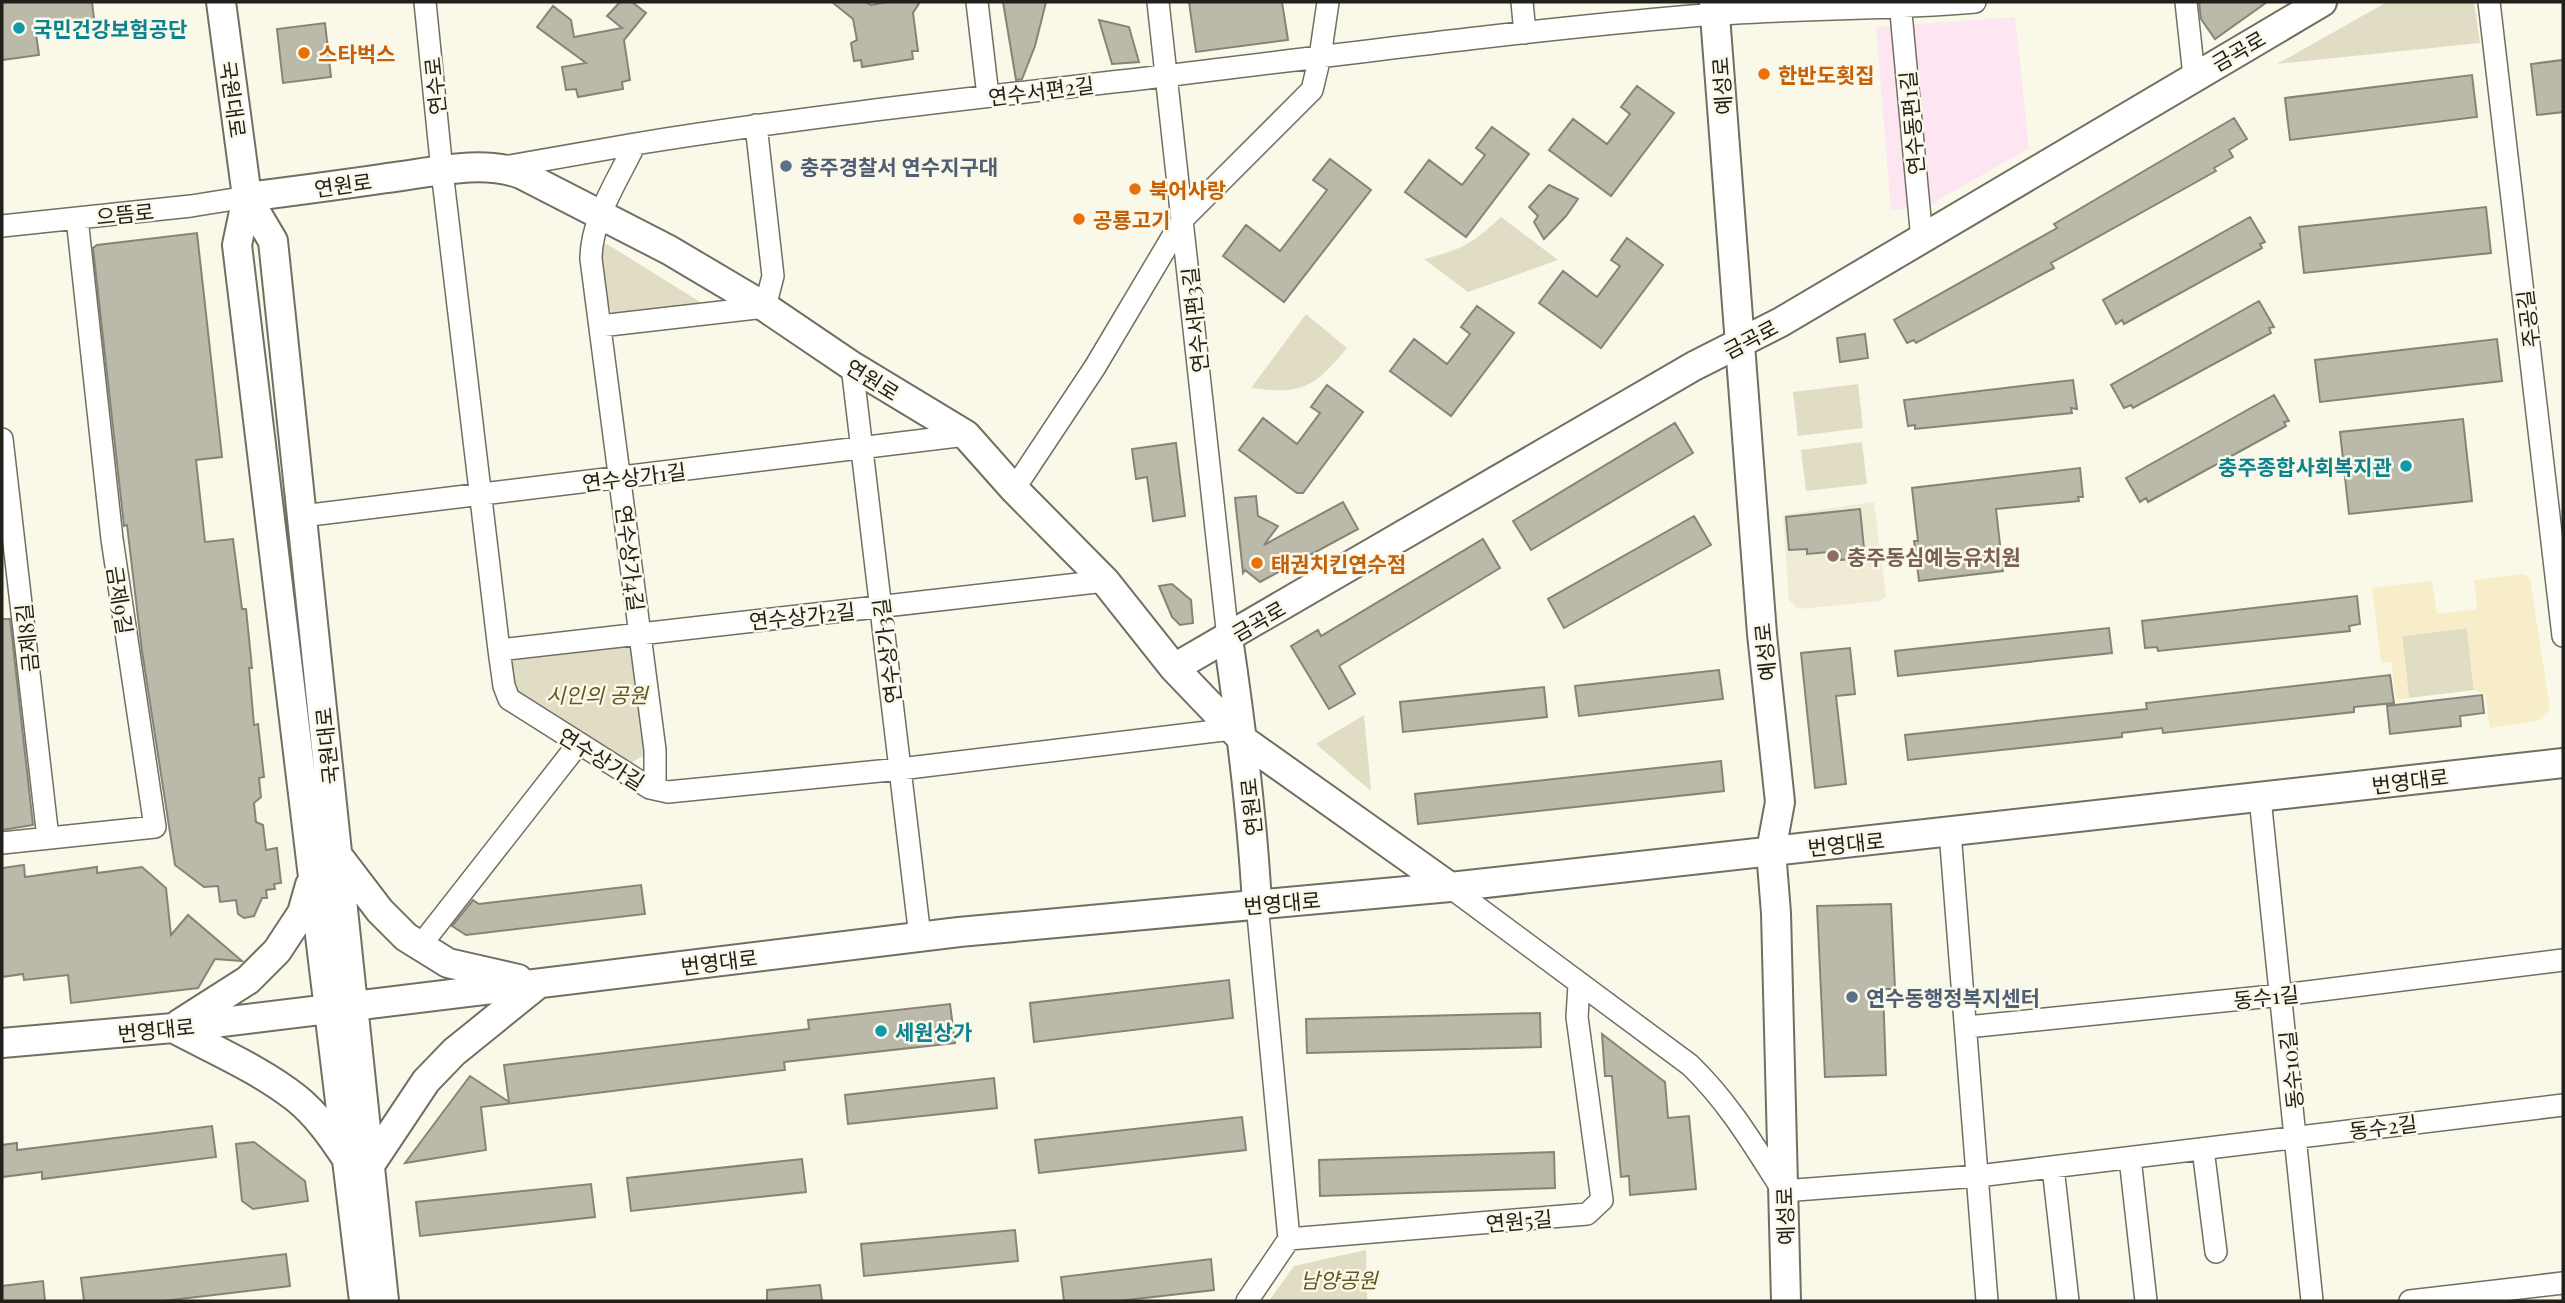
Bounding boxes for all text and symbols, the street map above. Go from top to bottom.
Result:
place label: 국민건강보험공단 [33,14,188,42]
marker: 국민건강보험공단 [11,20,27,36]
street label: 금곡로 [2206,23,2270,77]
place label: 스타벅스 [318,39,395,67]
marker: 스타벅스 [296,45,312,61]
street label: 연수로 [417,56,451,116]
street label: 예성로 [1705,56,1737,116]
street label: 국원대로 [215,59,253,139]
place label: 한반도횟집 [1778,60,1875,88]
marker: 한반도횟집 [1756,66,1772,82]
street label: 연수서편2길 [986,70,1096,110]
street label: 연수동편1길 [1893,70,1929,176]
place label: 충주경찰서 연수지구대 [800,152,998,180]
marker: 충주경찰서 연수지구대 [778,158,794,174]
street label: 연원로 [312,166,374,202]
place label: 북어사랑 [1149,175,1226,203]
marker: 북어사랑 [1127,181,1143,197]
street label: 으뜸로 [95,196,155,230]
place label: 공룡고기 [1093,205,1170,233]
marker: 공룡고기 [1071,211,1087,227]
street label: 연수서편3길 [1175,266,1213,374]
street label: 주공길 [2510,289,2544,349]
street label: 금곡로 [1718,312,1782,364]
street label: 연원로 [841,352,905,406]
place label: 충주종합사회복지관 [2218,452,2392,480]
street label: 연수상가1길 [580,456,688,496]
marker: 충주종합사회복지관 [2398,458,2414,474]
street label: 연수상가4길 [611,503,651,613]
place label: 충주동심예능유치원 [1847,542,2021,570]
marker: 충주동심예능유치원 [1825,548,1841,564]
place label: 태권치킨연수점 [1271,549,1406,577]
marker: 태권치킨연수점 [1249,555,1265,571]
street label: 금제9길 [102,564,140,636]
street label: 금곡로 [1226,593,1290,647]
street label: 연수상가2길 [747,596,857,634]
street label: 연수상가3길 [866,597,906,705]
street label: 금제8길 [8,602,44,674]
street label: 예성로 [1747,622,1781,682]
park label: 시인의 공원 [546,680,650,708]
street label: 국원대로 [308,706,344,786]
street label: 연수상가길 [554,721,650,795]
street label: 번영대로 [2370,761,2450,799]
street label: 연원로 [1233,777,1267,837]
street label: 번영대로 [1806,825,1886,861]
street label: 번영대로 [1242,885,1322,919]
street label: 번영대로 [679,942,759,980]
street label: 동수1길 [2232,979,2300,1013]
place label: 연수동행정복지센터 [1866,983,2040,1011]
marker: 연수동행정복지센터 [1844,989,1860,1005]
street label: 번영대로 [116,1011,196,1047]
place label: 세원상가 [895,1017,972,1045]
marker: 세원상가 [873,1023,889,1039]
street label: 동수10길 [2272,1030,2308,1110]
street label: 동수2길 [2348,1108,2418,1144]
street label: 예성로 [1769,1187,1799,1245]
street label: 연원5길 [1485,1203,1553,1237]
park label: 남양공원 [1300,1265,1379,1293]

